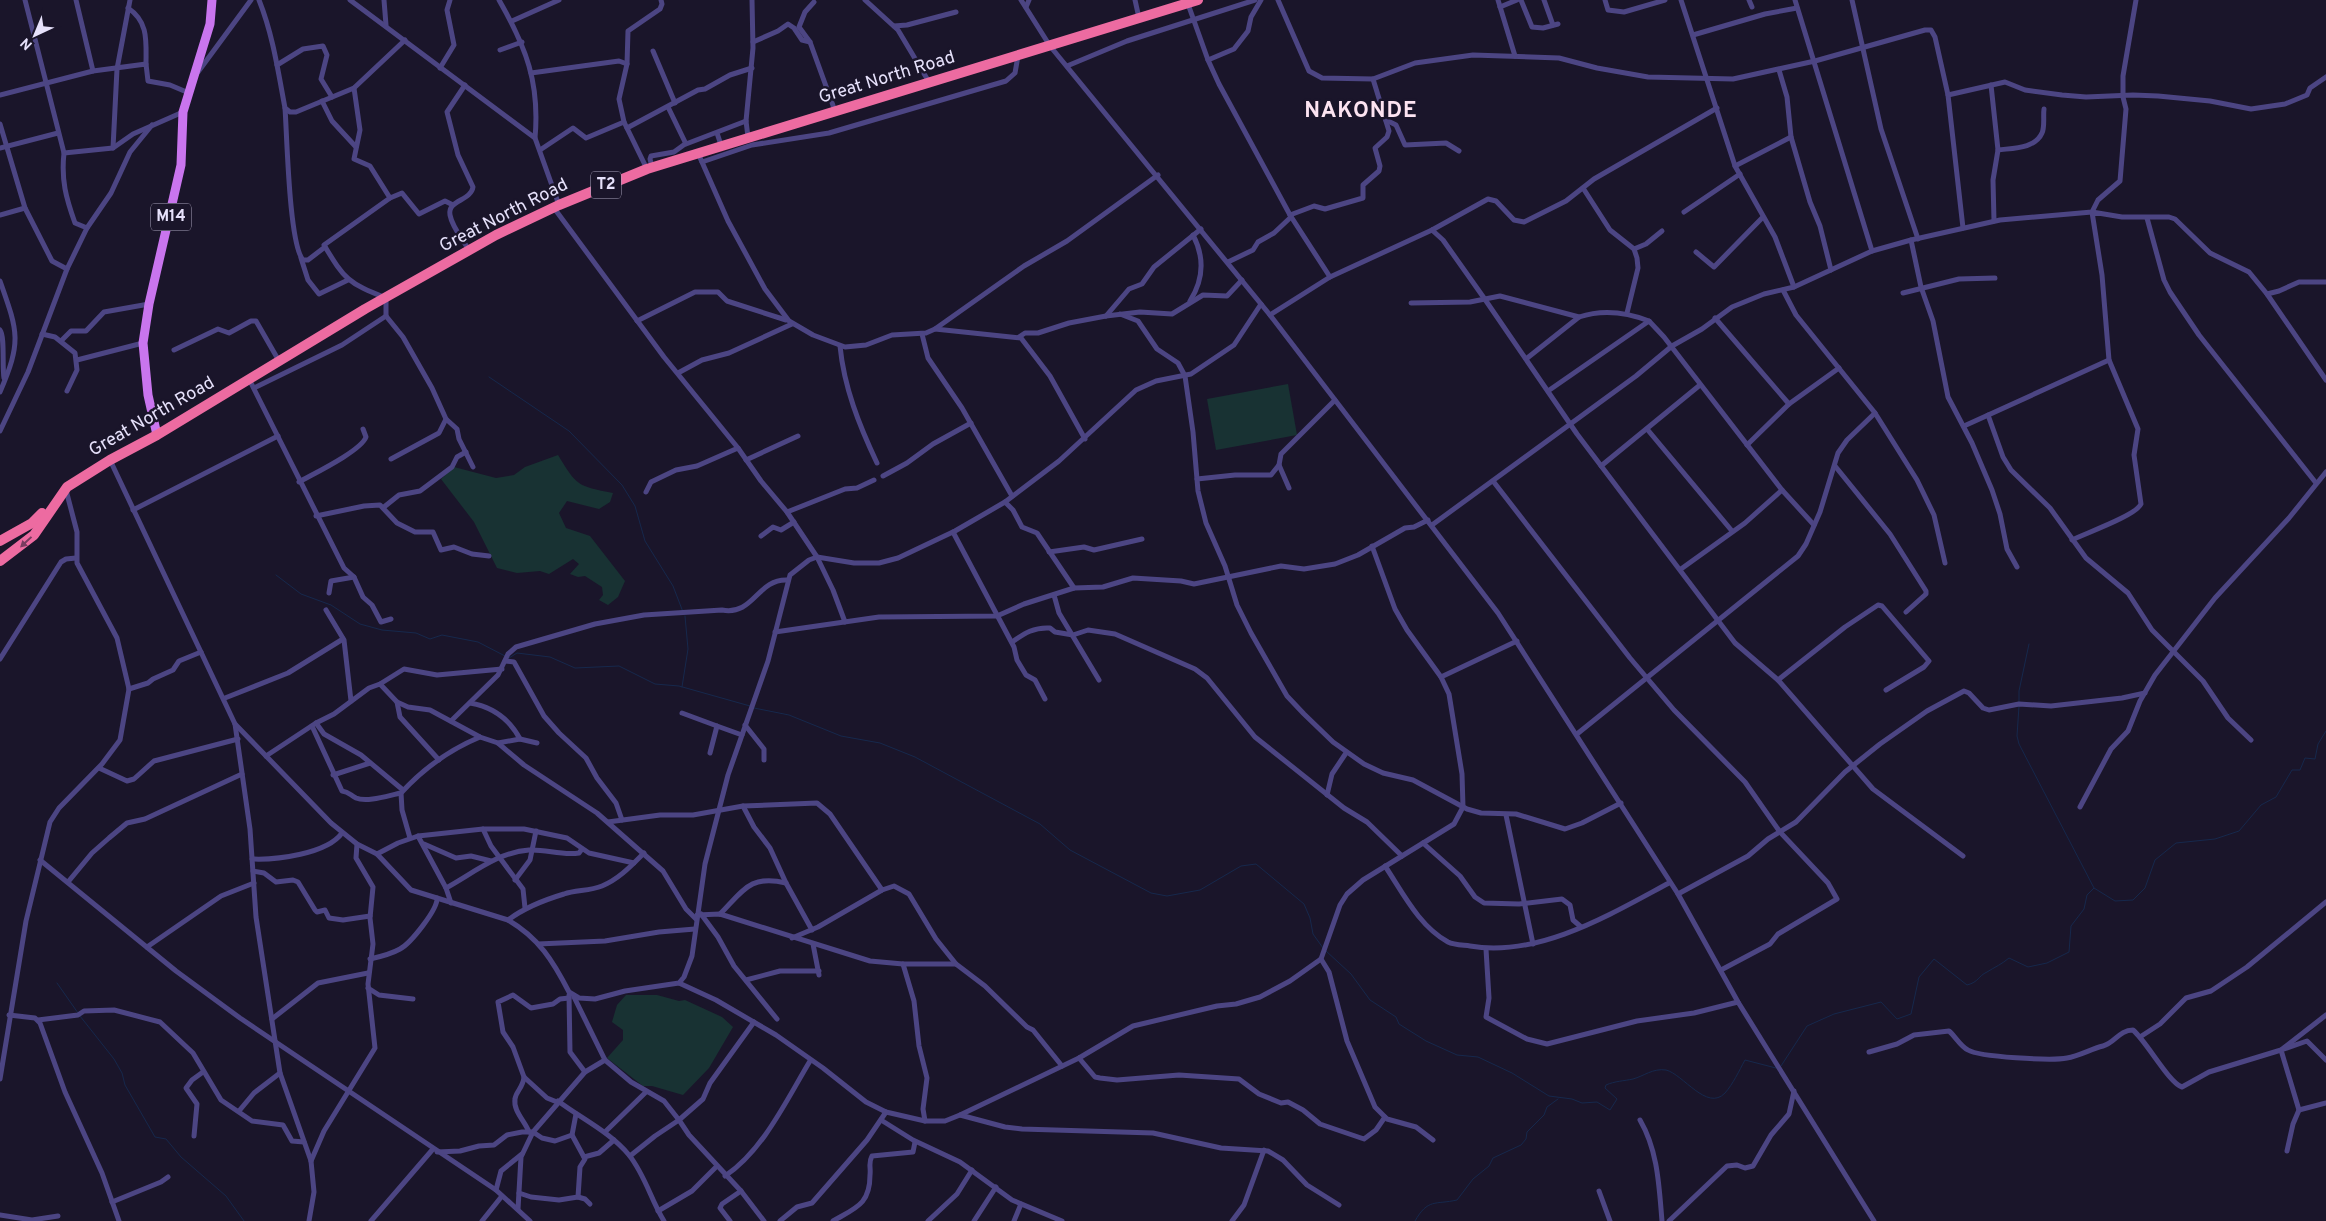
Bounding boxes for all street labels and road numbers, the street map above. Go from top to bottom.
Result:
street label: Great North Road [816,46,958,110]
road number: T2 [591,172,621,198]
street label: Great North Road [436,174,572,258]
road number: M14 [151,203,191,230]
street label: Great North Road [85,372,219,462]

